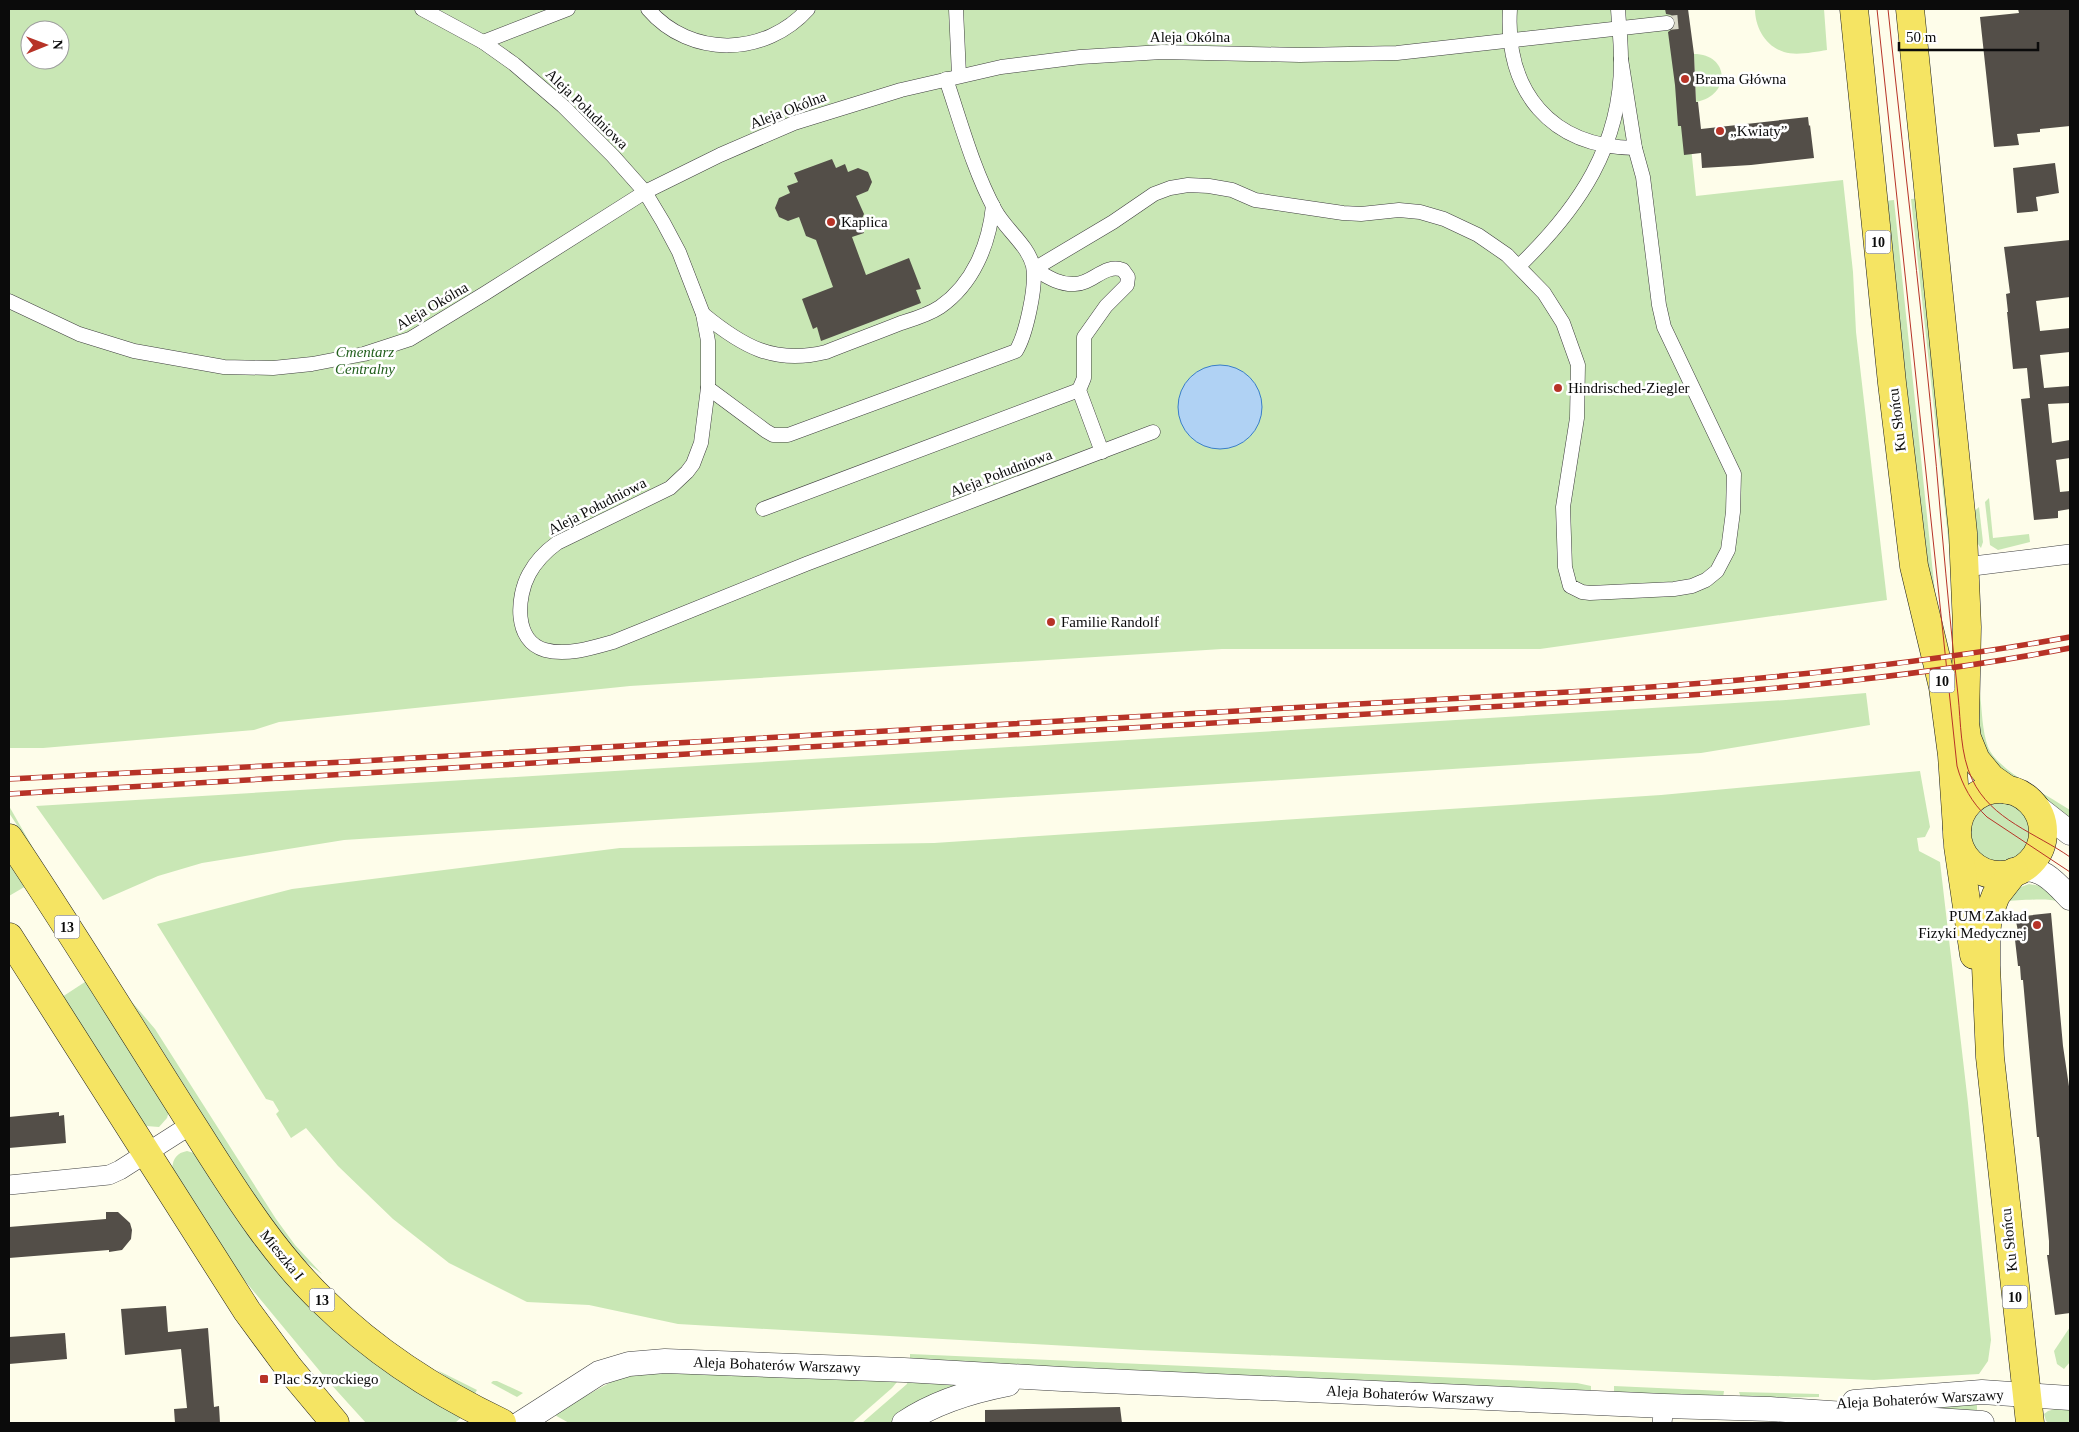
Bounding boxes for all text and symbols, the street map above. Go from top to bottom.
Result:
north arrow [20,20,70,70]
scale bar [1899,20,2038,52]
street label: Aleja Okólna [1150,29,1231,45]
text: 50 m [1906,29,1937,45]
text: N [50,40,65,50]
street label: Aleja Południowa [543,66,632,152]
place label: Brama Główna [1695,71,1787,87]
marker: Brama Główna [1679,73,1691,85]
street label: Aleja Okólna [748,88,829,132]
place label: „Kwiaty” [1730,123,1787,139]
marker: „Kwiaty” [1714,125,1726,137]
place label: Kaplica [841,214,888,230]
marker: Kaplica [825,216,837,228]
road number: 10 [1866,230,1890,253]
street label: Aleja Okólna [393,279,471,333]
park label: Cmentarz Centralny [335,344,395,377]
place label: Hindrisched-Ziegler [1568,380,1690,396]
marker: Hindrisched-Ziegler [1552,382,1564,394]
street label: Ku Słońcu [1885,387,1909,453]
street label: Aleja Południowa [948,446,1055,500]
street label: Aleja Południowa [545,474,649,538]
place label: Familie Randolf [1061,614,1159,630]
marker: Familie Randolf [1045,616,1057,628]
road number: 10 [1930,669,1954,692]
place label: PUM Zakład Fizyki Medycznej [1918,908,2027,941]
road number: 13 [54,916,80,939]
marker: PUM Zakład Fizyki Medycznej [2031,919,2043,931]
street label: Ku Słońcu [1998,1207,2020,1273]
street label: Mieszka I [257,1227,307,1283]
road number: 10 [2002,1285,2028,1308]
road number: 13 [310,1288,334,1312]
street label: Aleja Bohaterów Warszawy [693,1354,862,1376]
place label: Plac Szyrockiego [274,1371,379,1387]
marker: Plac Szyrockiego [258,1373,270,1385]
street label: Aleja Bohaterów Warszawy [1326,1383,1495,1407]
street label: Aleja Bohaterów Warszawy [1836,1387,2005,1411]

